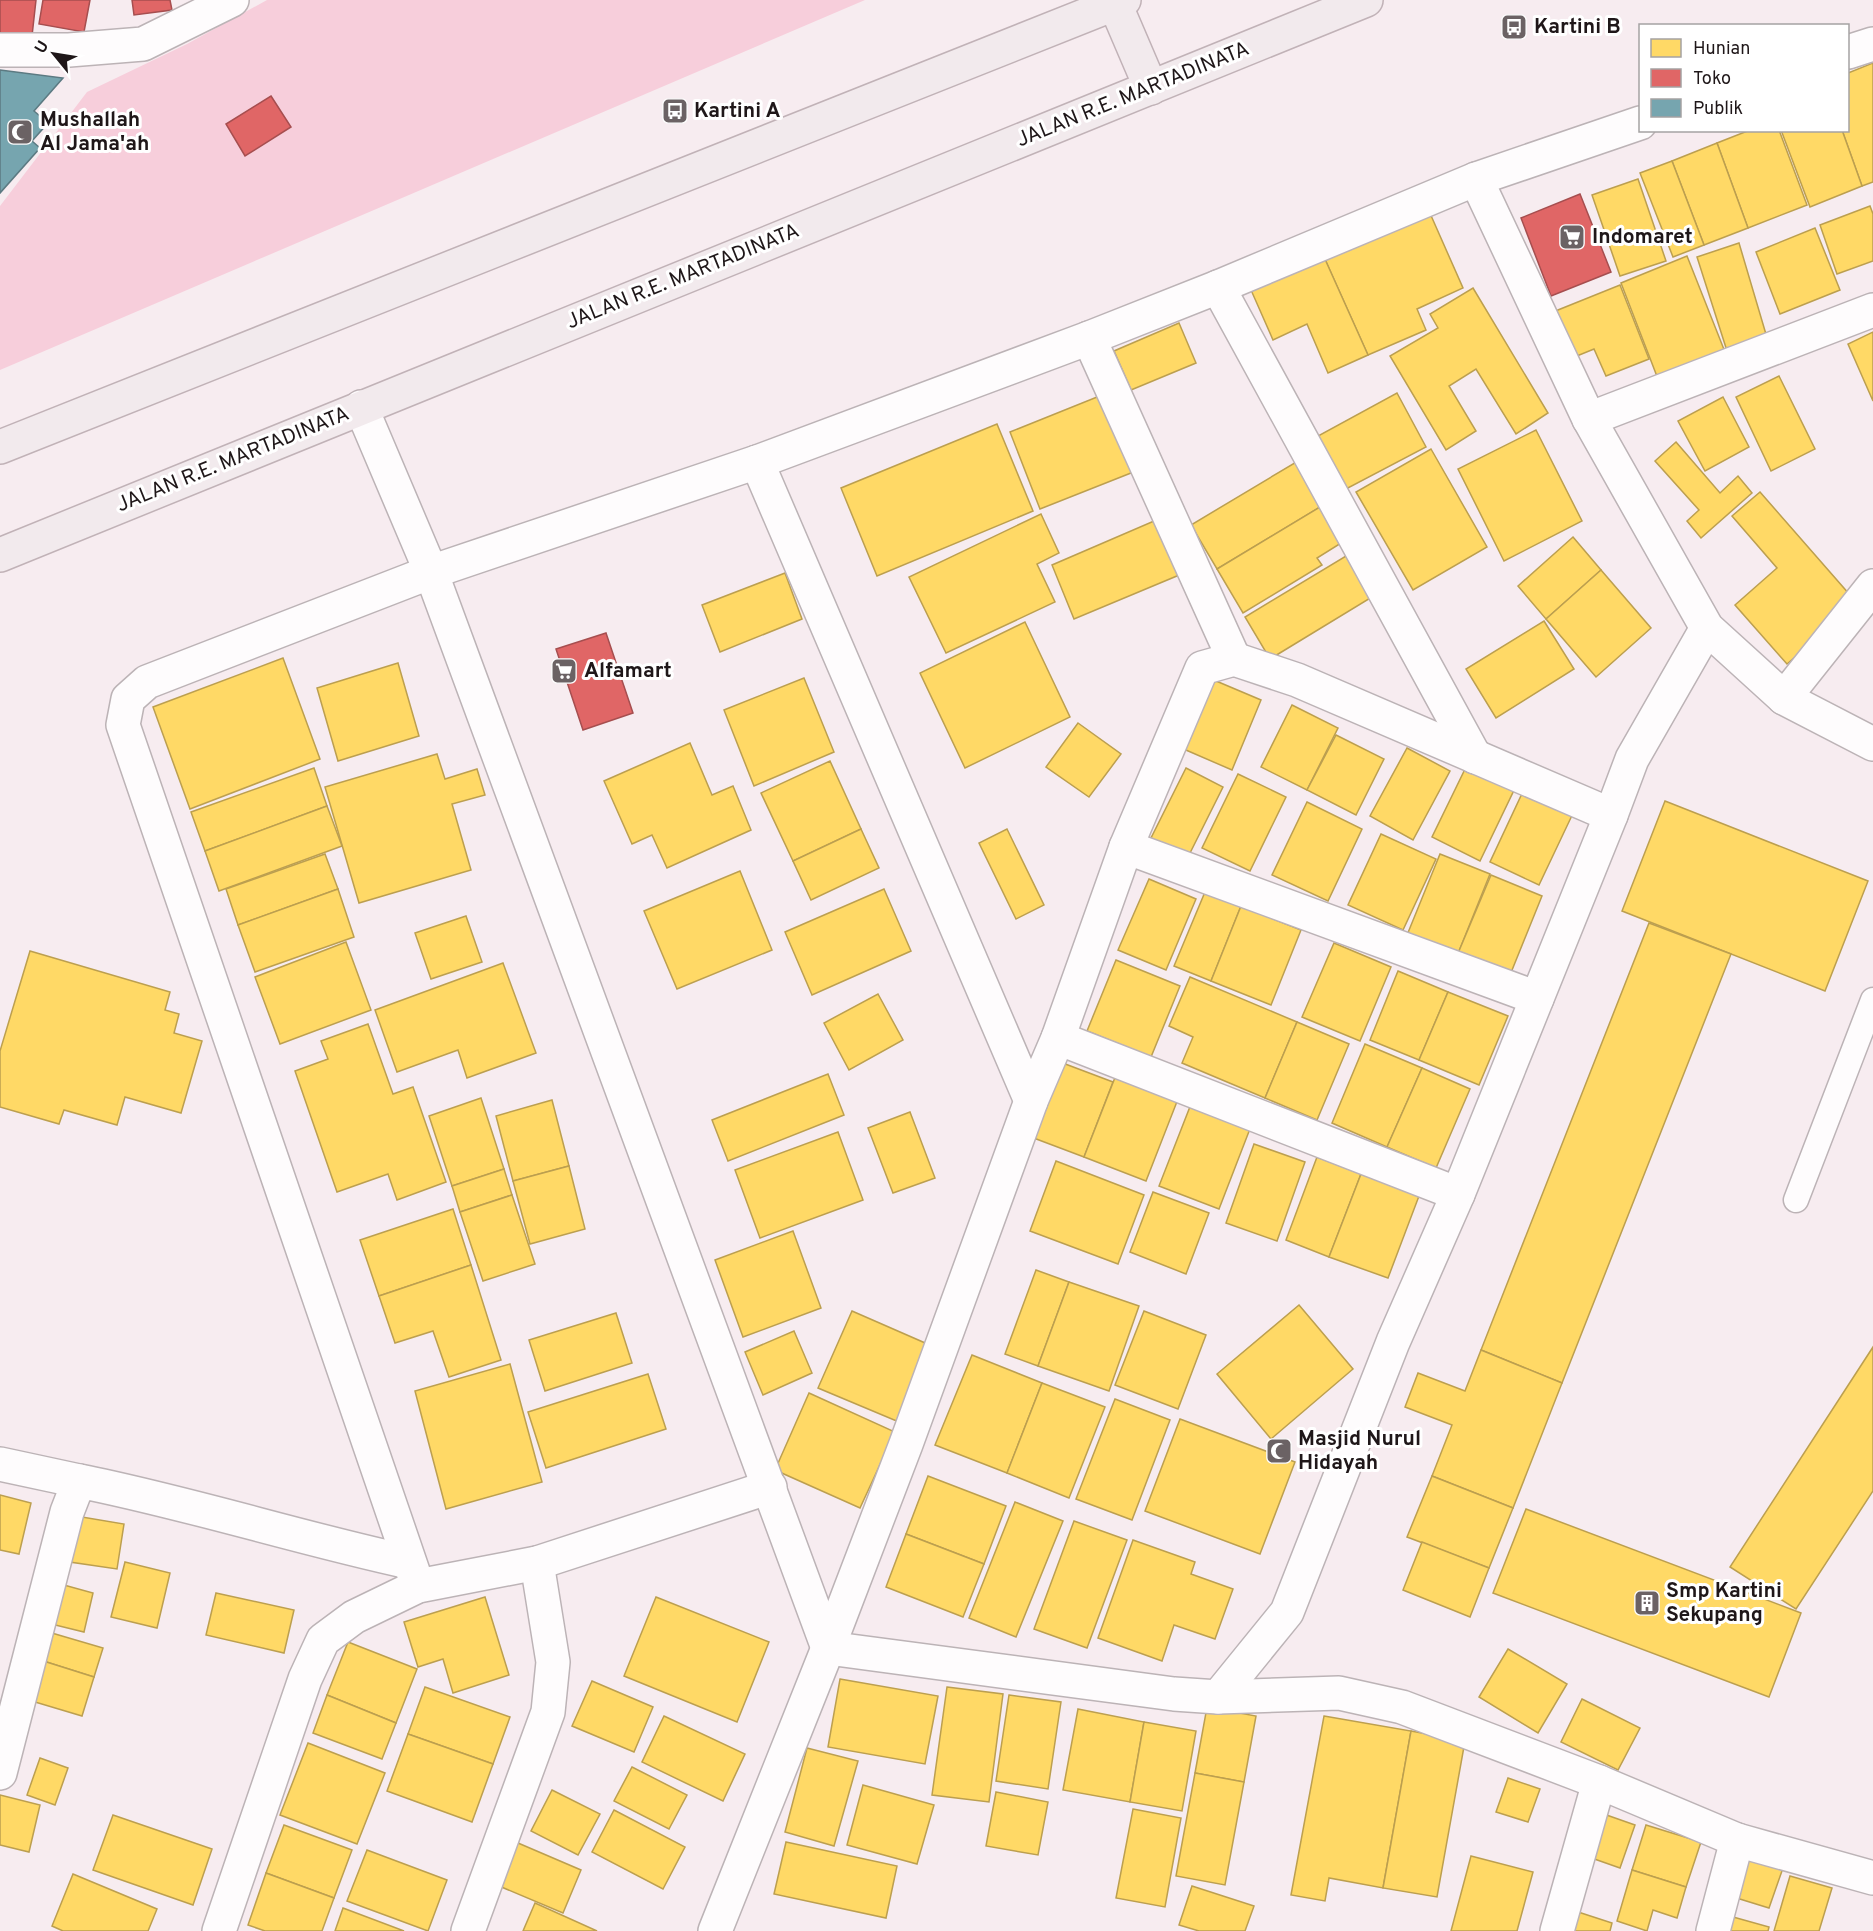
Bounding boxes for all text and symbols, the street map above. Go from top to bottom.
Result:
bus stop icon: Kartini B [1499,12,1529,42]
place label: Kartini B [1534,14,1621,41]
north arrow [24,24,84,84]
legend [1639,24,1849,132]
street label: JALAN R.E. MARTADINATA [1013,36,1253,154]
text: U [31,38,54,57]
text: Hunian [1693,38,1750,61]
text: Toko [1693,68,1731,91]
bus stop icon: Kartini A [660,96,690,126]
place label: Kartini A [694,98,781,125]
text: Publik [1693,98,1743,121]
place label: Mushallah Al Jama'ah [40,107,149,158]
mosque icon: Mushallah Al Jama'ah [5,117,35,147]
street label: JALAN R.E. MARTADINATA [563,218,803,336]
supermarket icon: Indomaret [1557,222,1587,252]
place label: Indomaret [1592,224,1693,251]
street label: JALAN R.E. MARTADINATA [113,401,353,519]
supermarket icon: Alfamart [549,656,579,686]
place label: Alfamart [584,658,672,685]
place label: Masjid Nurul Hidayah [1298,1426,1421,1477]
mosque icon: Masjid Nurul Hidayah [1264,1436,1294,1466]
place label: Smp Kartini Sekupang [1666,1578,1782,1629]
building icon: Smp Kartini Sekupang [1632,1588,1662,1618]

